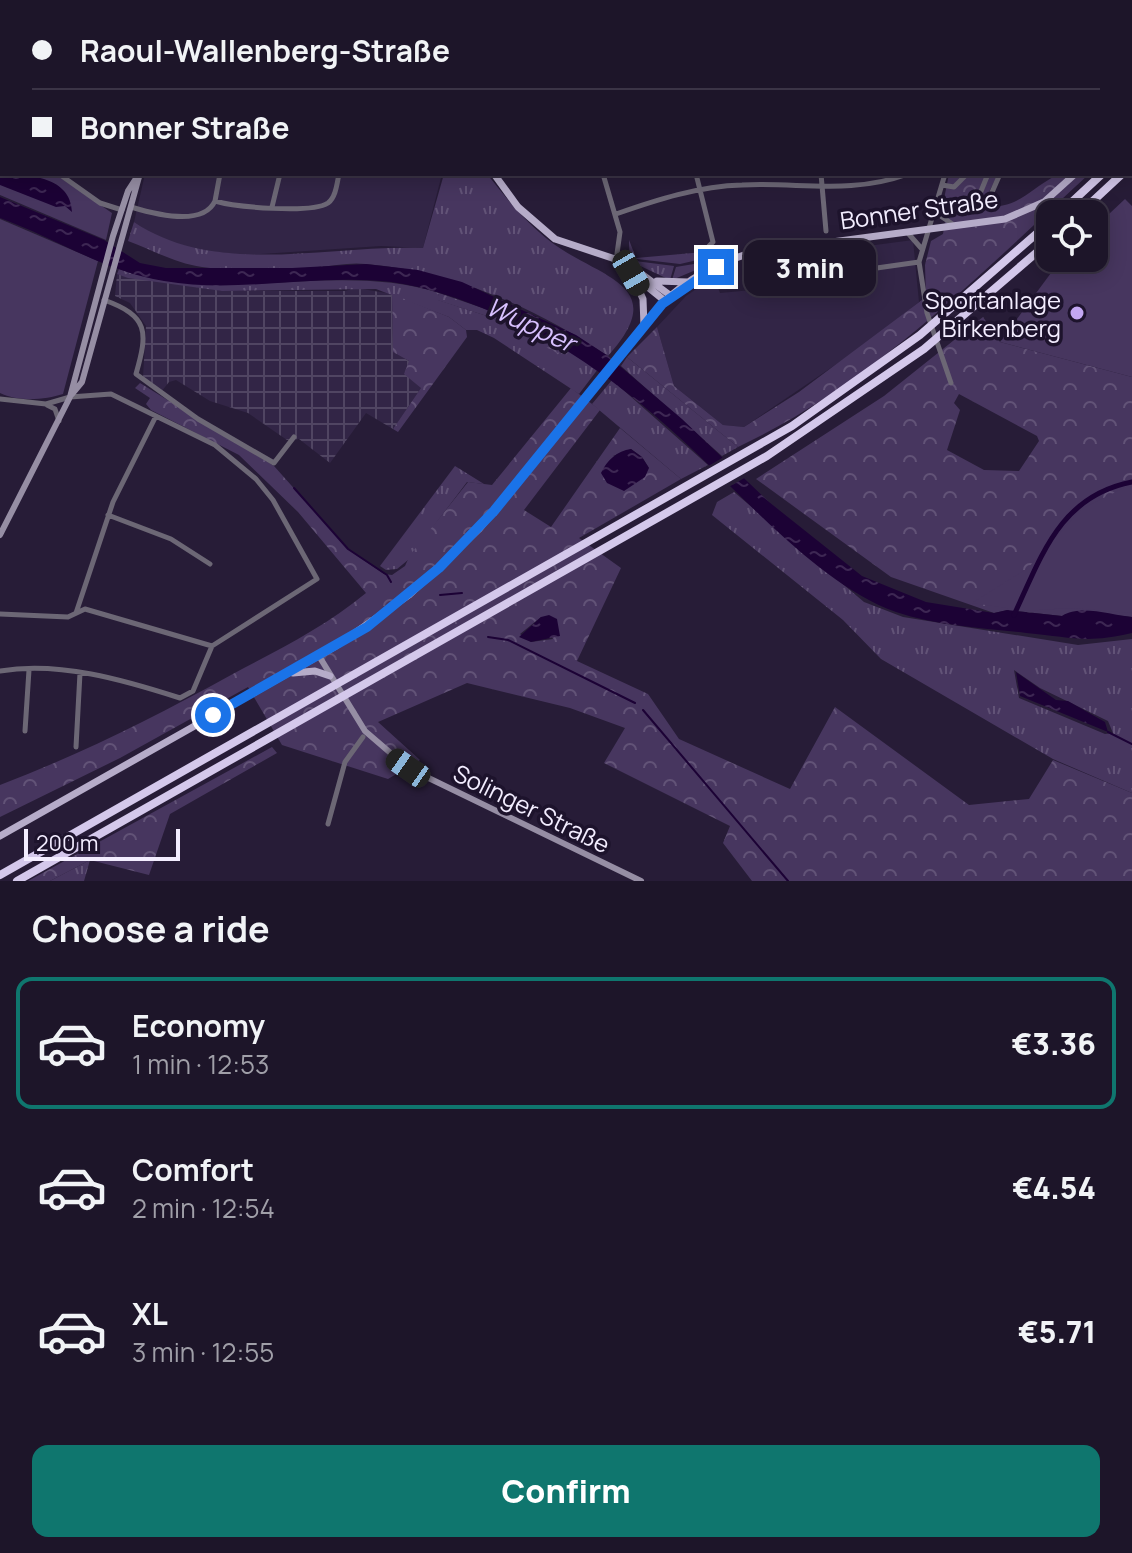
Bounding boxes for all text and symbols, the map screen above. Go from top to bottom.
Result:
text: Raoul-Wallenberg-Straße [80,30,450,71]
text: Bonner Straße [80,107,289,148]
street label: Bonner Straße [838,182,1000,236]
map controls [1036,200,1108,272]
button: locate [1036,200,1108,272]
callout: 3 min [744,239,876,295]
car [609,246,653,300]
route end [698,249,734,285]
text: 3 min [776,250,844,286]
place label: Sportanlage Birkenberg [925,283,1061,344]
water label: Wupper [481,288,585,362]
marker: Sportanlage Birkenberg [1068,304,1086,322]
route start [195,697,231,733]
car [381,744,435,792]
street label: Solinger Straße [448,756,616,860]
scale bar [24,825,180,861]
text: 200 m [36,828,98,858]
text: Choose a ride [32,904,270,953]
text: Economy [132,1005,265,1046]
icon: car [36,1007,108,1079]
text: €3.36 [1011,1023,1096,1064]
text: 1 min · 12:53 [132,1046,269,1082]
text: Comfort [132,1149,254,1190]
icon: car [36,1151,108,1223]
text: €4.54 [1012,1167,1096,1208]
text: 2 min · 12:54 [132,1190,275,1226]
text: XL [132,1293,168,1334]
icon: car [36,1295,108,1367]
text: €5.71 [1018,1311,1096,1352]
text: 3 min · 12:55 [132,1334,274,1370]
button: Confirm [32,1445,1100,1537]

